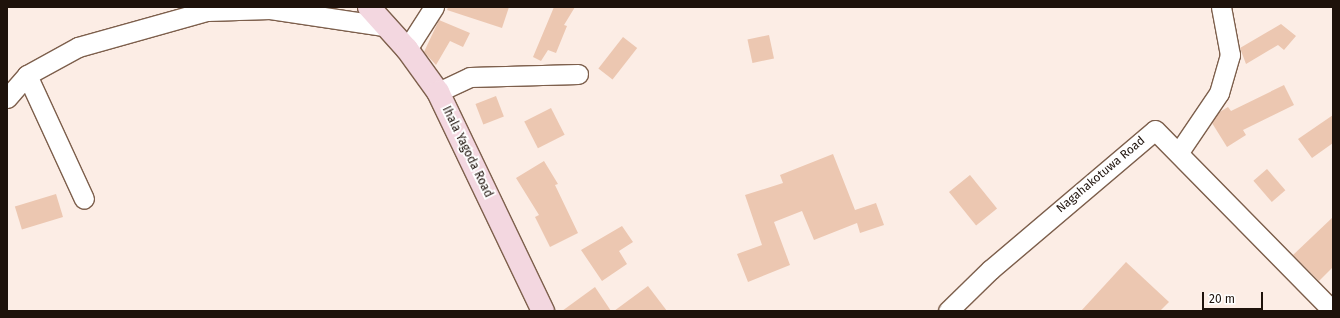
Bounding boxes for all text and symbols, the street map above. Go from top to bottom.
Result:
street label: Ihala Yagoda Road [439,104,495,200]
street label: Nagahakotuwa Road [1054,134,1148,216]
scale bar [1204,284,1265,310]
text: 20 m [1209,292,1235,306]

